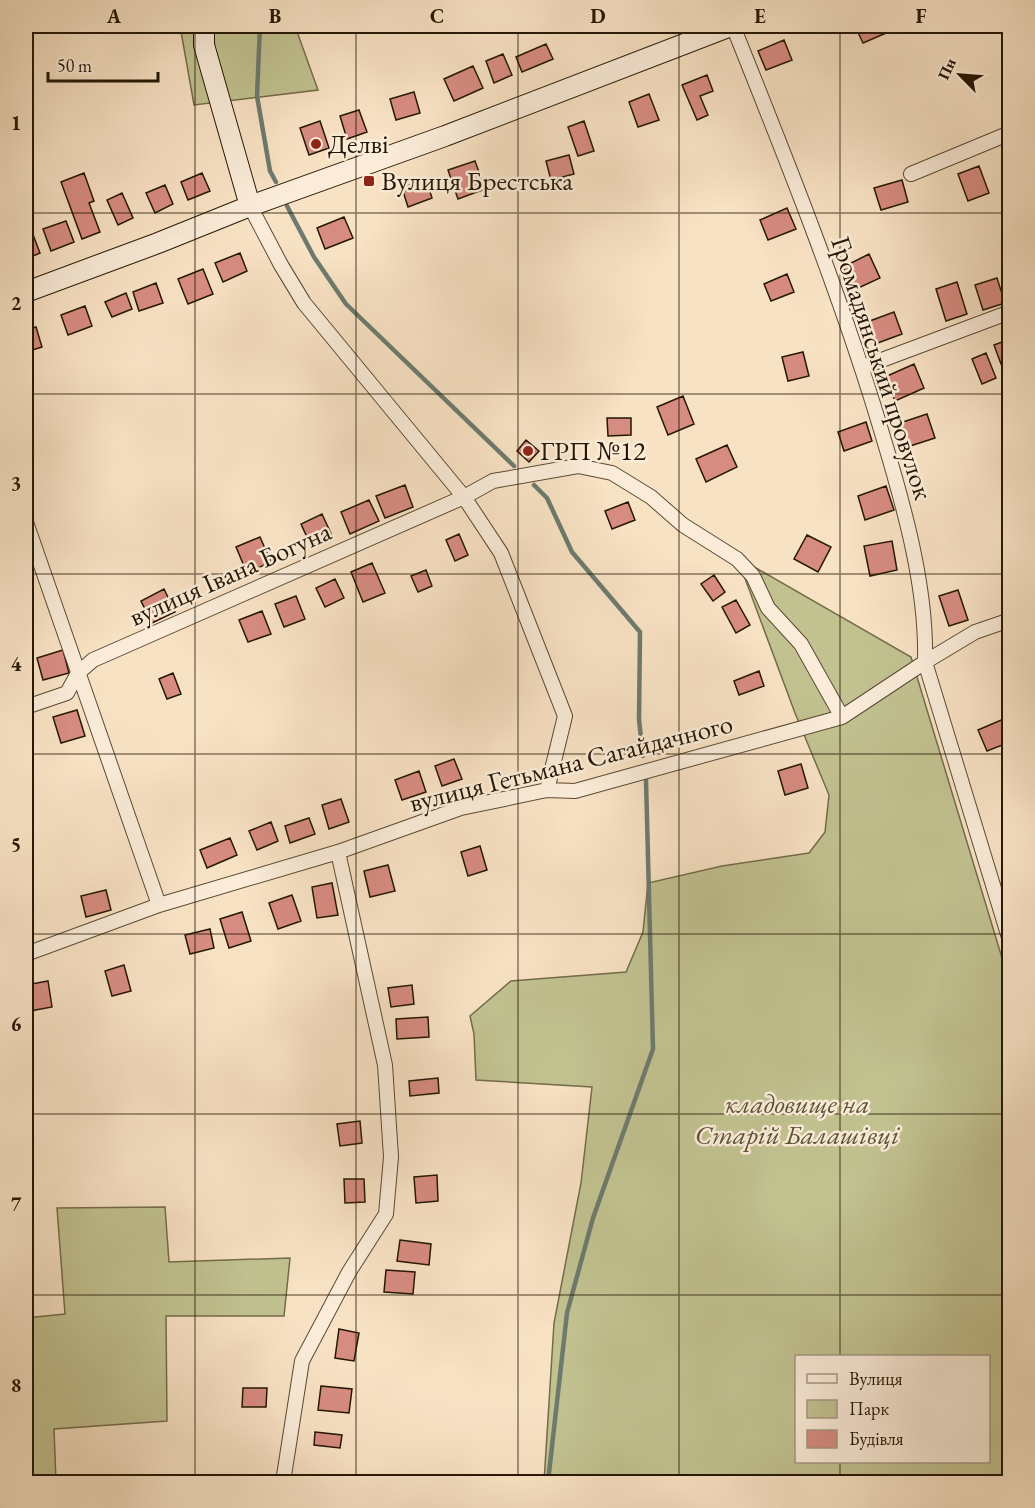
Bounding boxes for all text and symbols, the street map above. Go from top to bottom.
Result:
text: A [106,3,122,29]
text: B [269,3,281,29]
text: C [430,3,444,29]
text: D [590,3,606,29]
text: E [754,3,766,29]
text: F [916,3,927,29]
scale bar [48,45,158,83]
north arrow [930,45,990,105]
text: 50 m [57,54,92,77]
text: Пн [933,55,961,83]
text: 1 [11,110,21,136]
place label: Делві [328,126,389,161]
marker: Делві [309,137,323,151]
place label: Вулиця Брестська [381,163,573,198]
marker: Вулиця Брестська [362,174,376,188]
street label: Громадянський провулок [823,232,942,504]
text: 2 [11,290,22,316]
place label: ГРП №12 [540,433,646,468]
marker: ГРП №12 [521,444,535,458]
text: 3 [11,470,21,496]
street label: вулиця Івана Богуна [123,513,337,634]
text: 4 [11,651,22,677]
street label: вулиця Гетьмана Сагайдачного [405,705,736,820]
text: 5 [11,831,21,857]
text: 6 [11,1011,22,1037]
park label: кладовище на Старій Балашівці [695,1086,900,1152]
text: 7 [11,1191,22,1217]
legend [795,1355,990,1463]
text: Вулиця [849,1367,902,1390]
text: 8 [11,1372,21,1398]
text: Парк [849,1397,889,1420]
text: Будівля [849,1427,904,1450]

